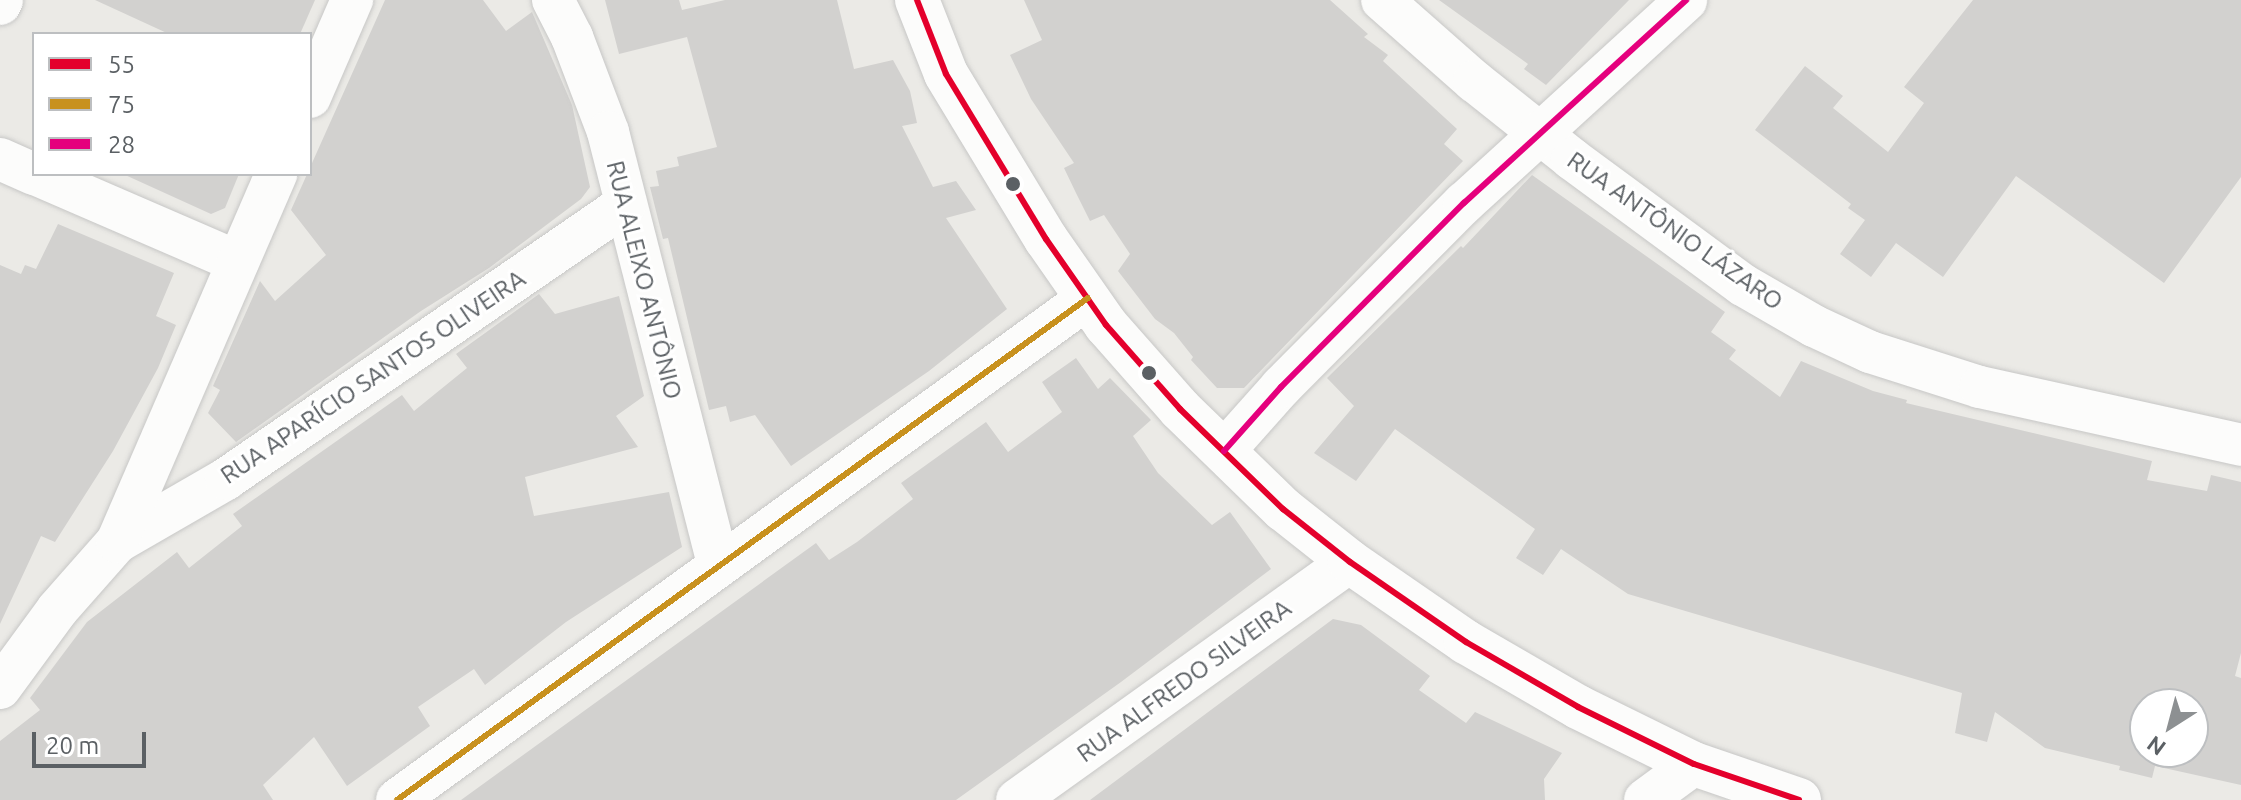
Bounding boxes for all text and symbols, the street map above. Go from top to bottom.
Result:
legend [32,32,312,176]
text: 55 [108,51,135,78]
text: 75 [108,91,135,118]
text: 28 [108,131,135,158]
street label: RUA ANTÔNIO LÁZARO [1562,146,1788,316]
street label: RUA ALEIXO ANTÔNIO [600,158,688,402]
unlabelled marker [1005,176,1021,192]
street label: RUA APARÍCIO SANTOS OLIVEIRA [215,264,531,490]
unlabelled marker [1141,365,1157,381]
street label: RUA ALFREDO SILVEIRA [1071,594,1297,768]
north arrow [2129,688,2209,768]
scale bar [36,716,150,766]
text: N [2142,731,2170,761]
text: 20 m [46,732,99,759]

